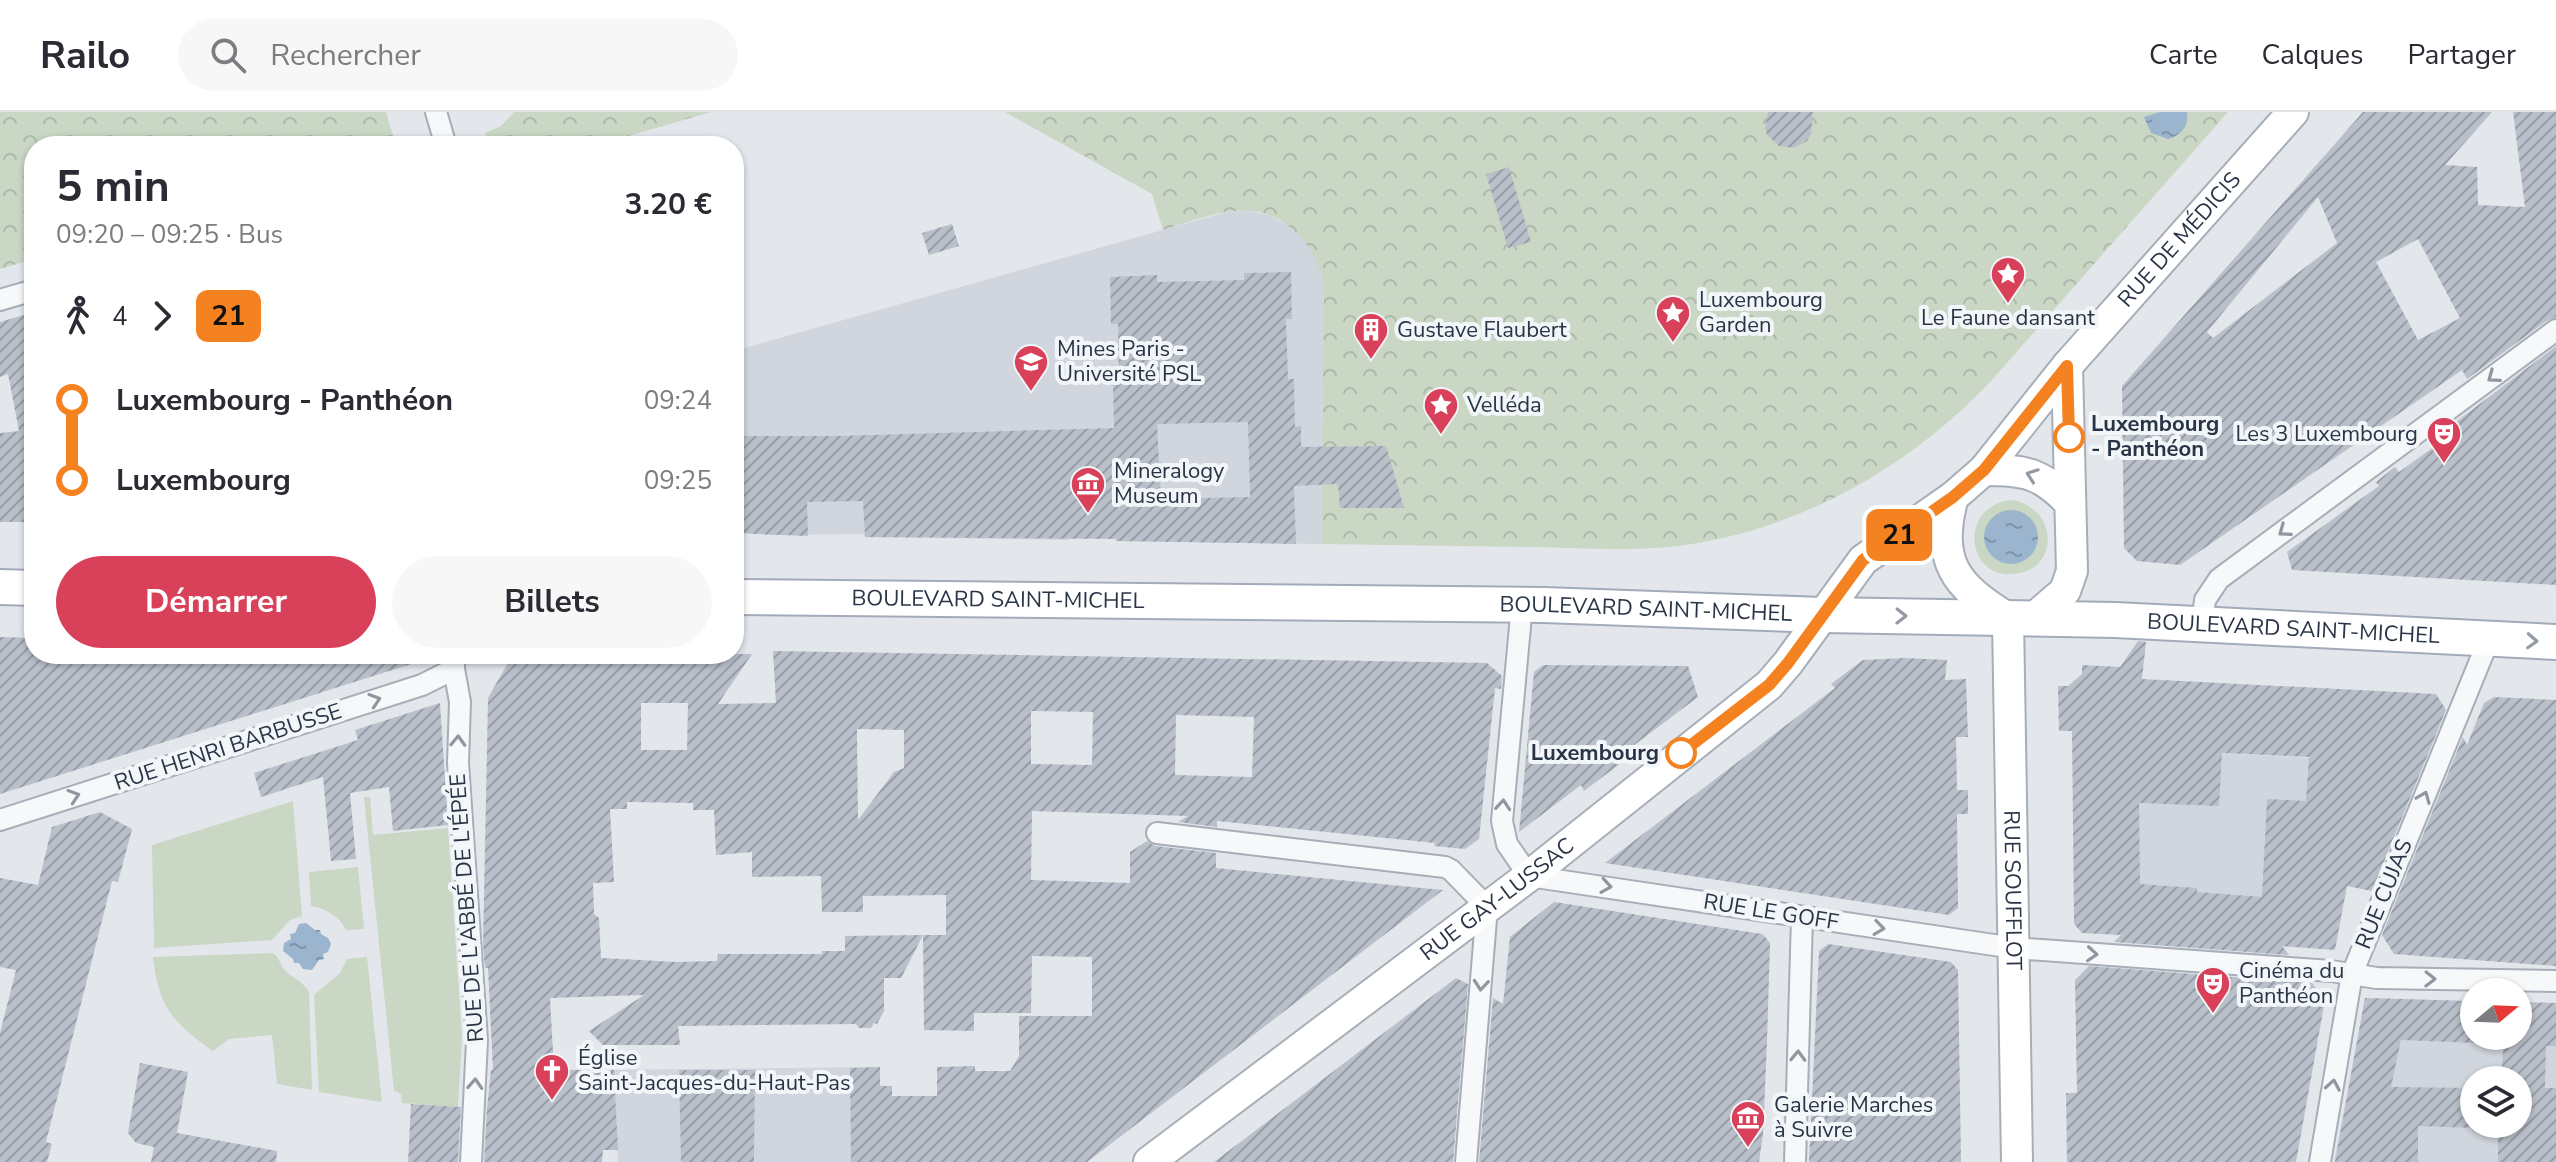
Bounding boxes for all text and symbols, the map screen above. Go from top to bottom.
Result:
search box [178,19,738,91]
text: Railo [40,30,130,81]
icon: search [206,33,250,77]
text: Rechercher [270,35,421,76]
text: Carte [2149,36,2218,74]
text: Calques [2262,36,2363,74]
text: Partager [2407,36,2516,74]
text: 5 min [56,157,170,217]
street label: RUE DE MÉDICIS [2111,166,2248,314]
text: 3.20 € [624,184,712,225]
text: 09:20 – 09:25 · Bus [56,217,283,252]
place icon: Le Faune dansant [1989,255,2027,305]
place label: Luxembourg Garden [1699,285,1823,340]
icon: walk [56,294,100,338]
icon: forward [140,294,184,338]
place icon: Luxembourg Garden [1654,294,1692,344]
text: 21 [212,297,245,335]
text: 4 [112,299,128,334]
place label: Le Faune dansant [1921,303,2095,333]
building icon: Gustave Flaubert [1352,311,1390,361]
place label: Gustave Flaubert [1397,315,1567,345]
place label: Mines Paris - Université PSL [1057,334,1201,389]
school or university icon: Mines Paris - Université PSL [1012,343,1050,393]
one-way arrow [2488,367,2502,381]
text: Luxembourg - Panthéon [116,380,453,421]
text: 09:24 [644,383,712,418]
place icon: Velléda [1422,386,1460,436]
place label: Velléda [1466,390,1542,420]
place label: Luxembourg - Panthéon [2091,409,2219,464]
theatre icon: Les 3 Luxembourg [2425,415,2463,465]
place label: Les 3 Luxembourg [2235,419,2418,449]
marker: Luxembourg - Panthéon [2054,422,2084,452]
place label: Mineralogy Museum [1114,456,1225,511]
text: Luxembourg [116,460,291,501]
text: 09:25 [644,463,712,498]
museum icon: Mineralogy Museum [1069,465,1107,515]
one-way arrow [2026,469,2040,485]
line badge: 21 [1863,509,1935,561]
text: 21 [1882,516,1916,554]
one-way arrow [2278,521,2293,536]
button: Démarrer [56,556,376,648]
button: Billets [392,556,712,648]
street label: BOULEVARD SAINT-MICHEL [851,583,1145,616]
street label: BOULEVARD SAINT-MICHEL [1499,590,1793,629]
street label: BOULEVARD SAINT-MICHEL [2146,607,2441,651]
one-way arrow [1895,608,1908,625]
one-way arrow [2526,632,2539,649]
one-way arrow [368,693,382,709]
street label: RUE HENRI BARBUSSE [111,696,345,798]
one-way arrow [450,734,467,747]
place label: Luxembourg [1531,738,1659,768]
marker: Luxembourg [1666,738,1696,768]
street label: RUE DE L'ABBÉ DE L'ÉPÉE [443,773,491,1043]
one-way arrow [67,789,81,805]
one-way arrow [2414,791,2430,806]
one-way arrow [1494,798,1511,811]
street label: RUE SOUFFLOT [1996,810,2029,971]
street label: RUE GAY-LUSSAC [1414,831,1580,968]
street label: RUE CUJAS [2348,835,2420,953]
one-way arrow [1599,877,1613,894]
street label: RUE LE GOFF [1701,886,1841,938]
one-way arrow [1872,919,1886,936]
one-way arrow [2086,945,2099,962]
place label: Cinéma du Panthéon [2239,956,2344,1011]
theatre icon: Cinéma du Panthéon [2194,965,2232,1015]
one-way arrow [2424,970,2437,987]
north arrow [2460,978,2532,1050]
map controls [2460,978,2532,1138]
one-way arrow [1473,979,1490,992]
place label: Église Saint-Jacques-du-Haut-Pas [578,1043,851,1098]
one-way arrow [1789,1049,1807,1062]
church icon: Église Saint-Jacques-du-Haut-Pas [533,1052,571,1102]
button: layers [2460,1066,2532,1138]
one-way arrow [466,1077,483,1090]
one-way arrow [2324,1078,2341,1092]
place label: Galerie Marches à Suivre [1774,1090,1933,1145]
museum icon: Galerie Marches à Suivre [1729,1099,1767,1149]

